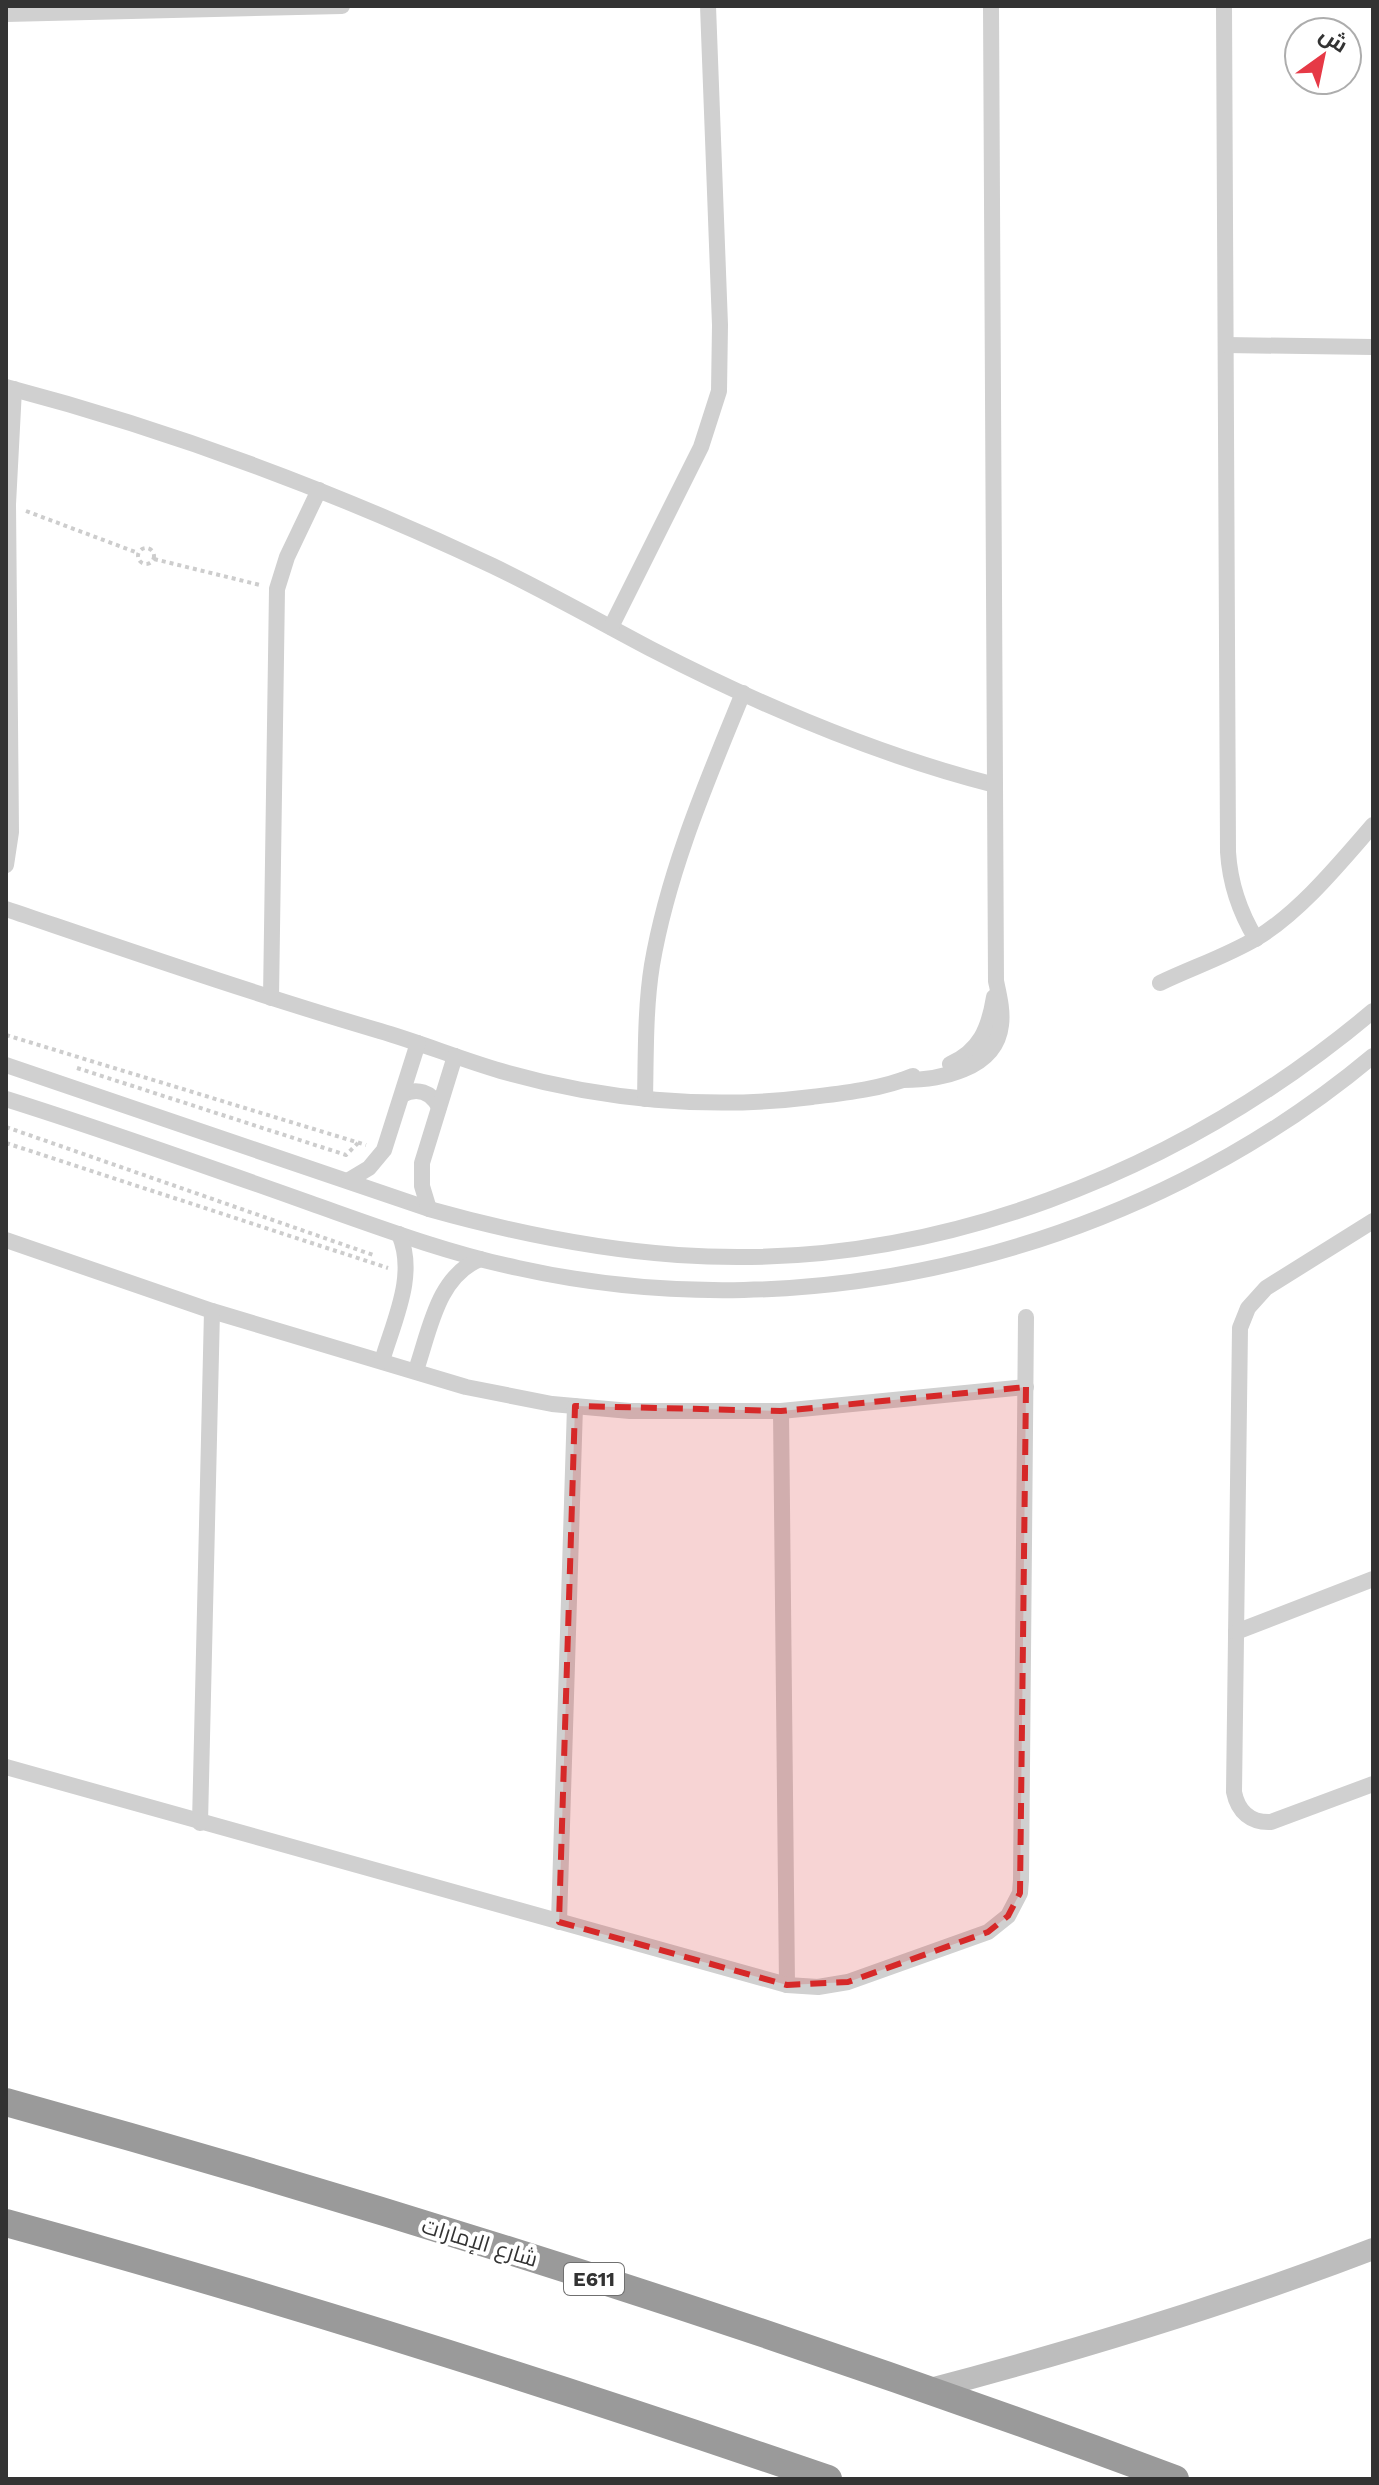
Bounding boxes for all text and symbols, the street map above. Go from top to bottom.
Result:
north arrow [1283,16,1363,96]
text: ش [1314,21,1352,59]
street label: شارع الإمارات [418,2213,541,2274]
road number: E611 [564,2263,624,2295]

